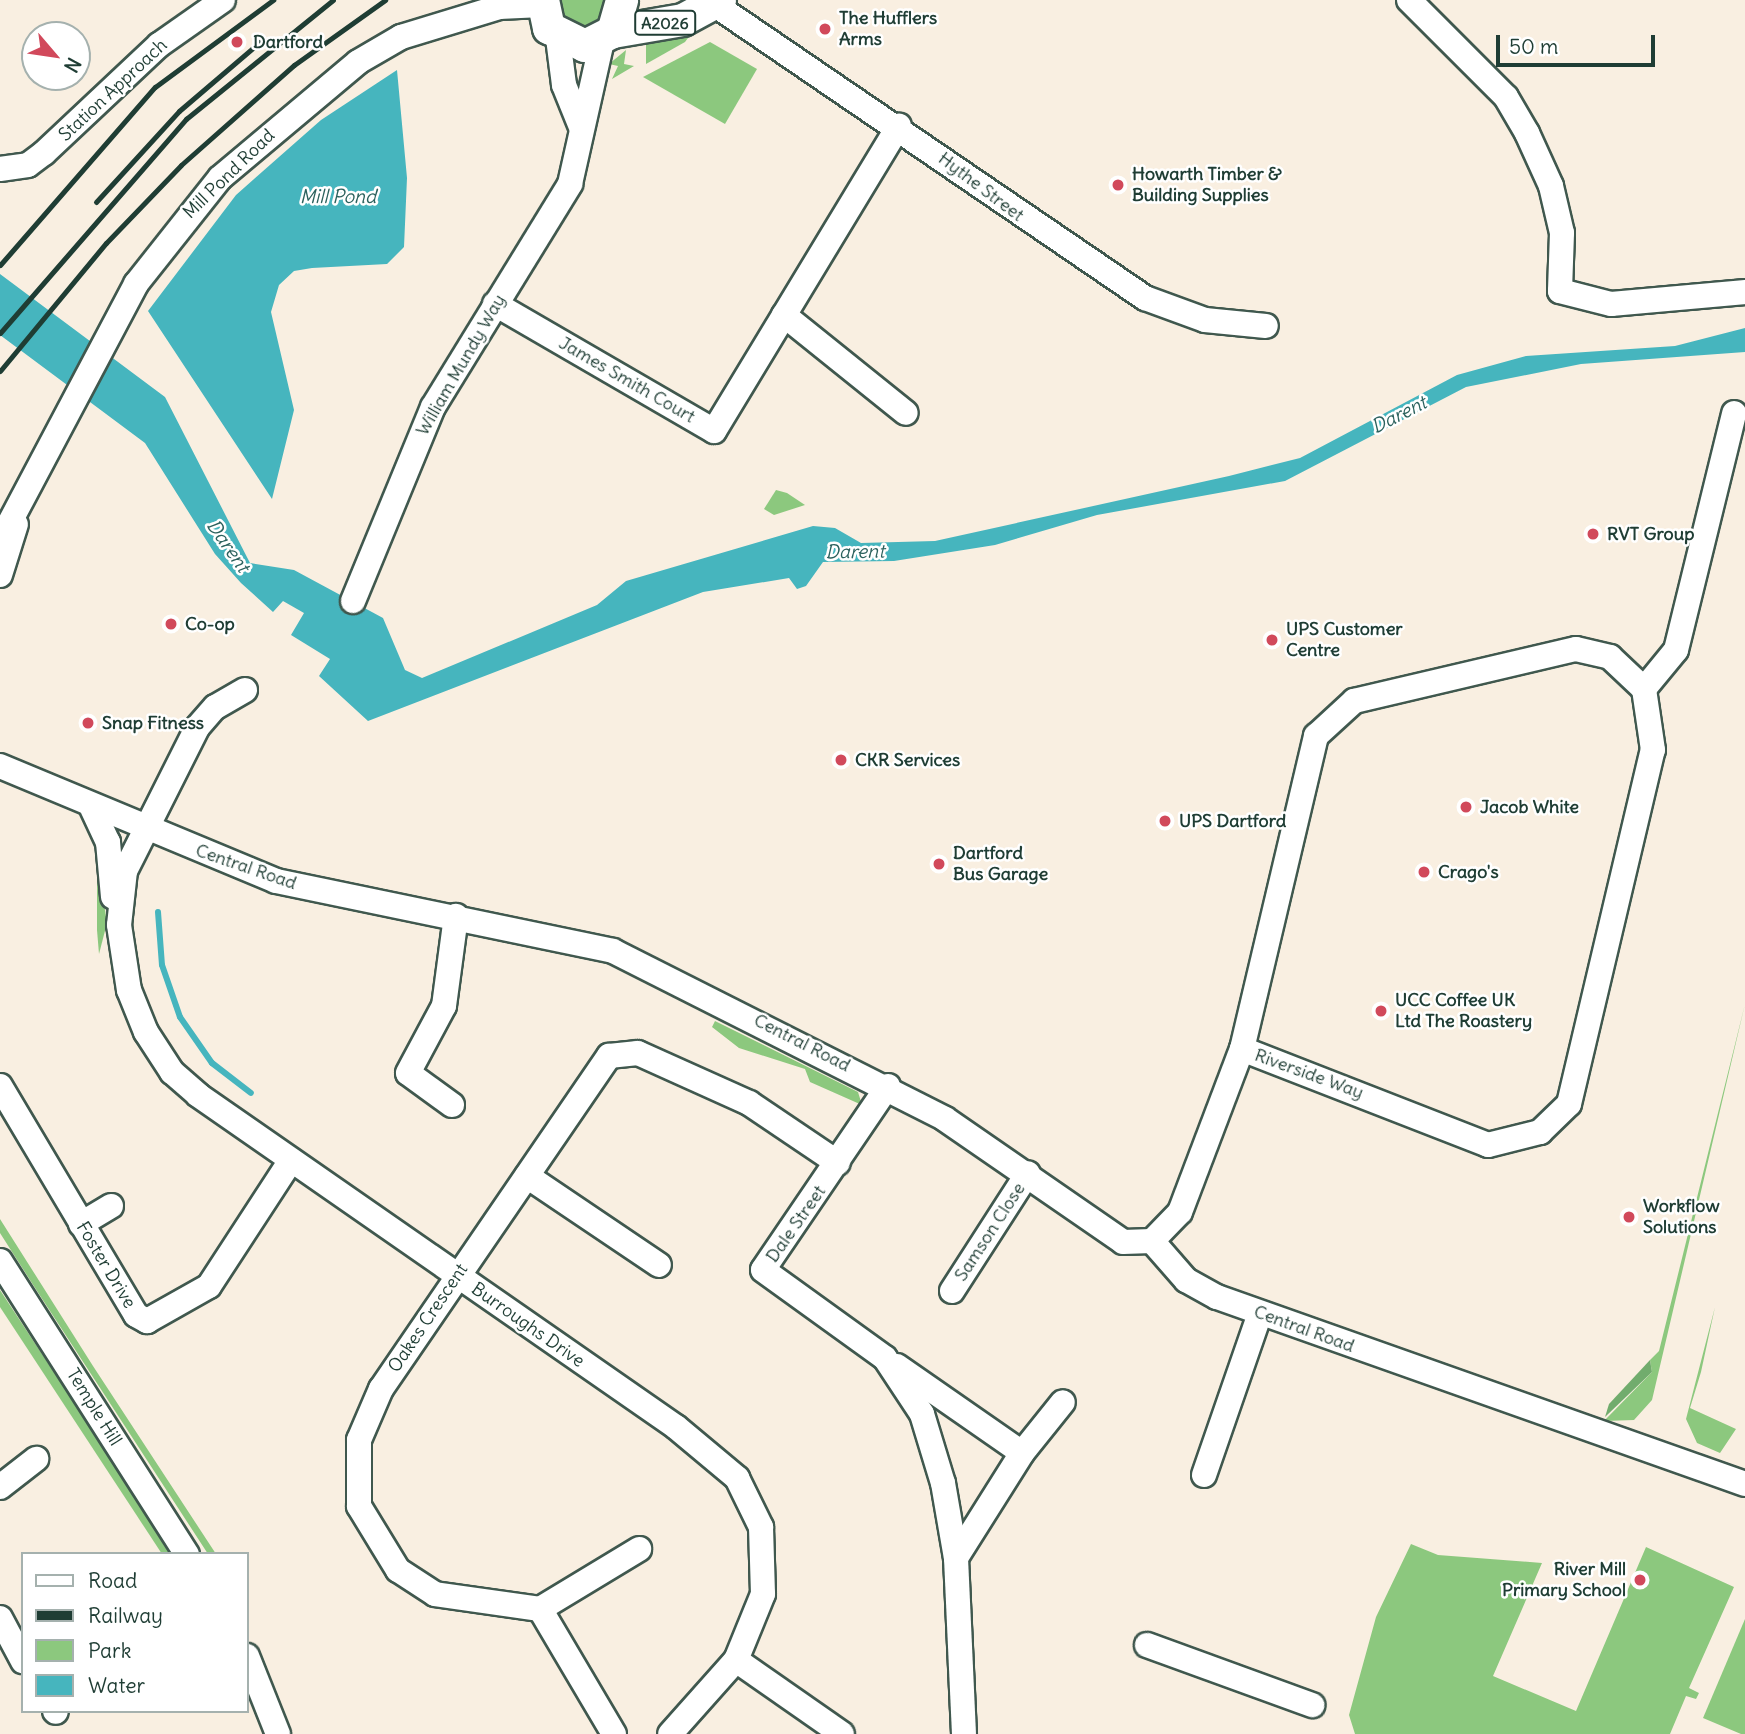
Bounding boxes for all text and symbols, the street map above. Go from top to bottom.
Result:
place label: The Hufflers Arms [839,8,937,50]
road number: A2026 [634,10,696,36]
north arrow [21,21,91,91]
marker: The Hufflers Arms [817,21,833,37]
scale bar [1500,21,1659,65]
place label: Dartford [253,31,323,53]
marker: Dartford [227,32,247,52]
text: 50 m [1509,33,1558,60]
street label: Station Approach [54,34,172,146]
text: N [59,54,86,77]
street label: Mill Pond Road [179,125,279,223]
street label: Hythe Street [934,148,1028,226]
place label: Howarth Timber & Building Supplies [1132,164,1282,206]
marker: Howarth Timber & Building Supplies [1110,177,1126,193]
water label: Mill Pond [300,186,376,208]
street label: William Mundy Way [412,291,510,439]
street label: James Smith Court [555,332,699,428]
water label: Darent [1368,391,1430,439]
water label: Darent [202,515,254,577]
place label: RVT Group [1607,523,1694,545]
marker: RVT Group [1585,526,1601,542]
water label: Darent [825,540,885,564]
place label: Co-op [185,613,235,635]
marker: Co-op [163,616,179,632]
place label: UPS Customer Centre [1286,619,1403,662]
marker: UPS Customer Centre [1264,632,1280,648]
place label: Snap Fitness [102,712,204,734]
marker: Snap Fitness [80,715,96,731]
place label: CKR Services [855,749,960,771]
marker: CKR Services [833,752,849,768]
place label: Jacob White [1480,796,1579,818]
marker: Jacob White [1458,799,1474,815]
place label: UPS Dartford [1179,810,1286,832]
marker: UPS Dartford [1157,813,1173,829]
street label: Central Road [193,840,299,894]
place label: Dartford Bus Garage [953,843,1048,886]
marker: Dartford Bus Garage [931,856,947,872]
place label: Crago's [1438,861,1499,883]
marker: Crago's [1416,864,1432,880]
place label: UCC Coffee UK Ltd The Roastery [1395,990,1532,1032]
marker: UCC Coffee UK Ltd The Roastery [1373,1003,1389,1019]
street label: Central Road [750,1009,854,1077]
street label: Riverside Way [1252,1044,1366,1104]
street label: Samson Close [950,1179,1030,1285]
street label: Dale Street [762,1181,830,1267]
place label: Workflow Solutions [1643,1196,1720,1238]
marker: Workflow Solutions [1621,1209,1637,1225]
street label: Foster Drive [72,1218,140,1312]
street label: Oakes Crescent [384,1259,472,1377]
street label: Burroughs Drive [467,1278,589,1372]
street label: Central Road [1251,1301,1357,1357]
street label: Temple Hill [62,1364,126,1450]
legend [21,1552,248,1713]
place label: River Mill Primary School [1502,1559,1626,1602]
text: Road [88,1567,137,1594]
marker: River Mill Primary School [1632,1572,1648,1588]
text: Railway [88,1602,163,1629]
text: Park [88,1637,131,1664]
text: Water [88,1672,145,1699]

